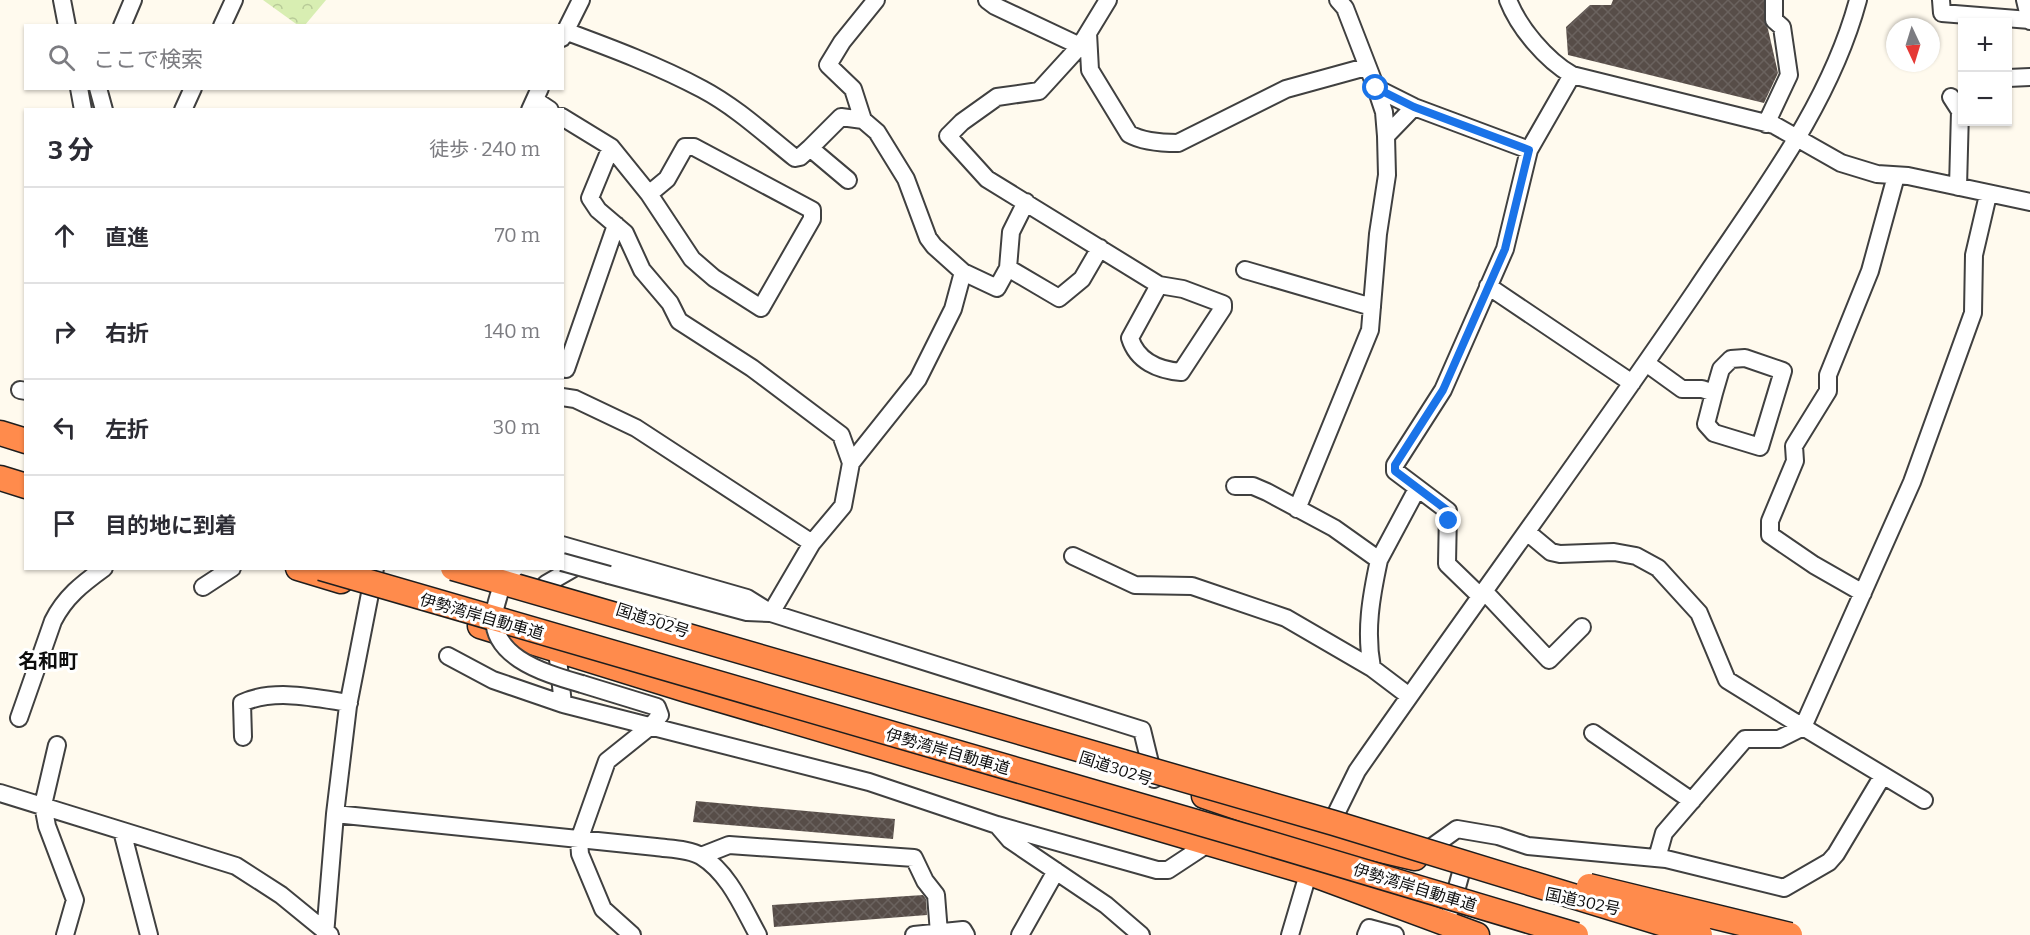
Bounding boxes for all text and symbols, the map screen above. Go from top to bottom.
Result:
north arrow [1886,18,1940,72]
map controls [1958,18,2012,126]
button: + [1958,18,2012,72]
search box [24,24,564,90]
icon: search [45,41,78,74]
text: ここで検索 [93,46,203,73]
button: − [1958,72,2012,126]
route start [1362,74,1388,100]
text: 3 分 [48,135,94,166]
text: 徒歩 · 240 m [429,137,540,161]
icon: ahead [48,219,81,252]
text: 70 m [494,223,540,247]
text: 直進 [105,224,149,251]
icon: right [48,315,81,348]
text: 140 m [484,319,540,343]
text: 右折 [105,320,149,347]
icon: left [48,411,81,444]
text: 30 m [493,415,540,439]
text: 左折 [105,416,149,443]
icon: arrive [48,507,81,540]
route end [1435,507,1461,533]
text: 目的地に到着 [105,512,237,539]
street label: 伊勢湾岸自動車道 [418,590,546,643]
street label: 国道302号 [614,600,692,641]
district label: 名和町 [18,649,78,673]
street label: 伊勢湾岸自動車道 [884,725,1012,778]
street label: 国道302号 [1077,748,1155,789]
street label: 伊勢湾岸自動車道 [1351,860,1479,915]
street label: 国道302号 [1544,884,1622,919]

